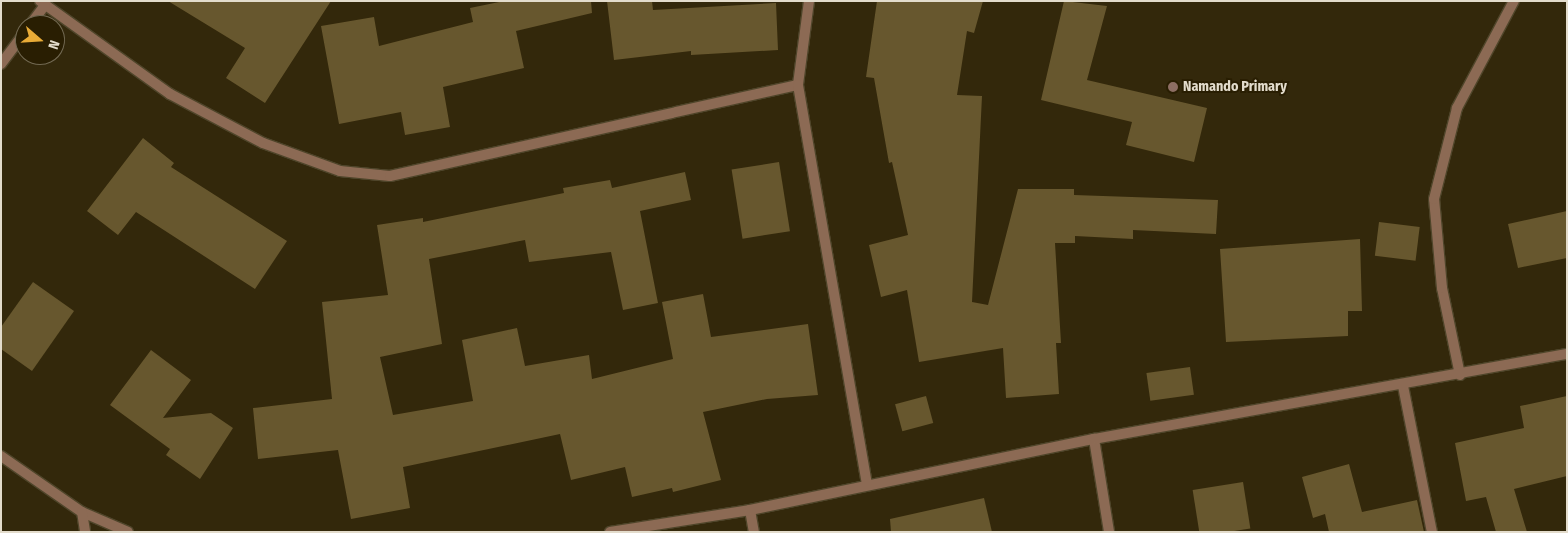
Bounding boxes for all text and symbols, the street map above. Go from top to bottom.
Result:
north arrow [15,15,65,65]
text: N [44,38,63,51]
place label: Namando Primary [1183,79,1287,95]
marker: Namando Primary [1167,81,1179,93]

